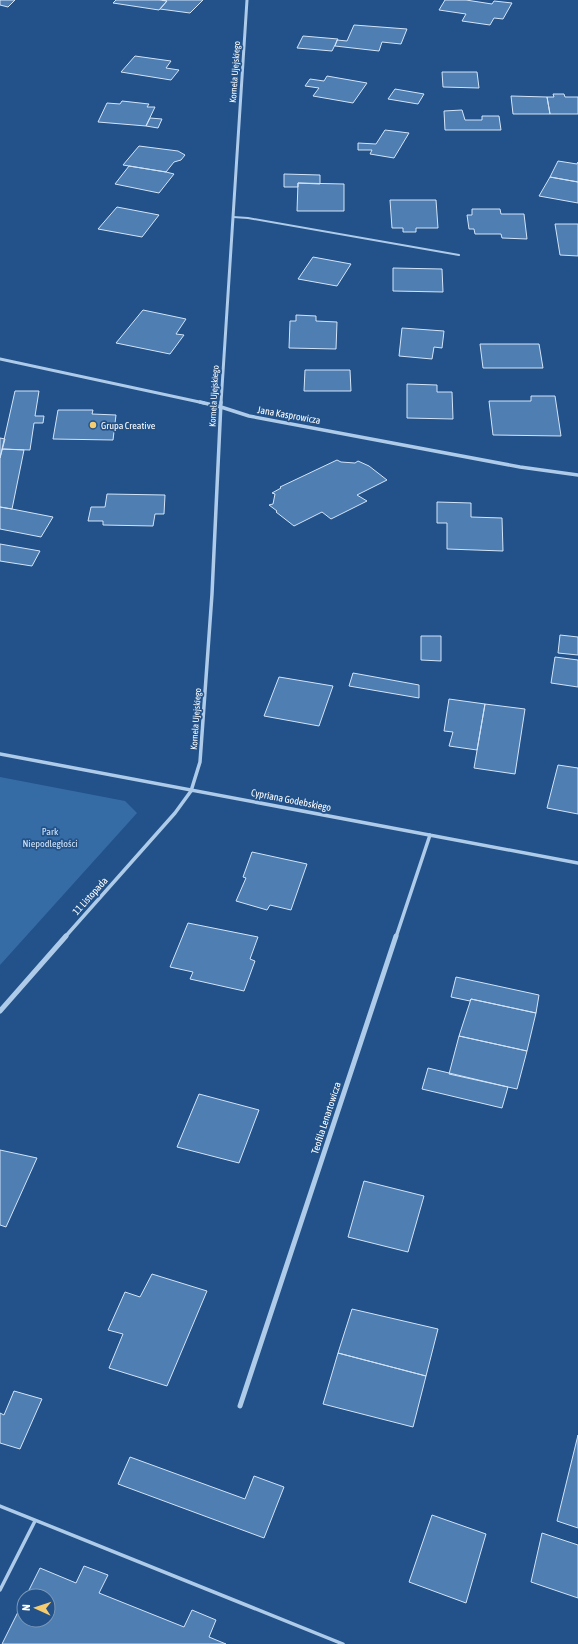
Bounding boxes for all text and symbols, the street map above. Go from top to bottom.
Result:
street label: Kornela Ujejskiego [228,41,242,103]
street label: Kornela Ujejskiego [207,365,221,427]
street label: Jana Kasprowicza [256,404,322,426]
marker: Grupa Creative [88,420,98,430]
place label: Grupa Creative [101,420,156,431]
street label: Kornela Ujejskiego [189,688,203,750]
street label: Cypriana Godebskiego [250,787,332,813]
park label: Park Niepodległości [22,826,78,849]
street label: 11 Listopada [70,875,110,917]
street label: Teofila Lenartowicza [309,1080,343,1155]
north arrow [16,1588,56,1628]
text: N [20,1604,32,1611]

